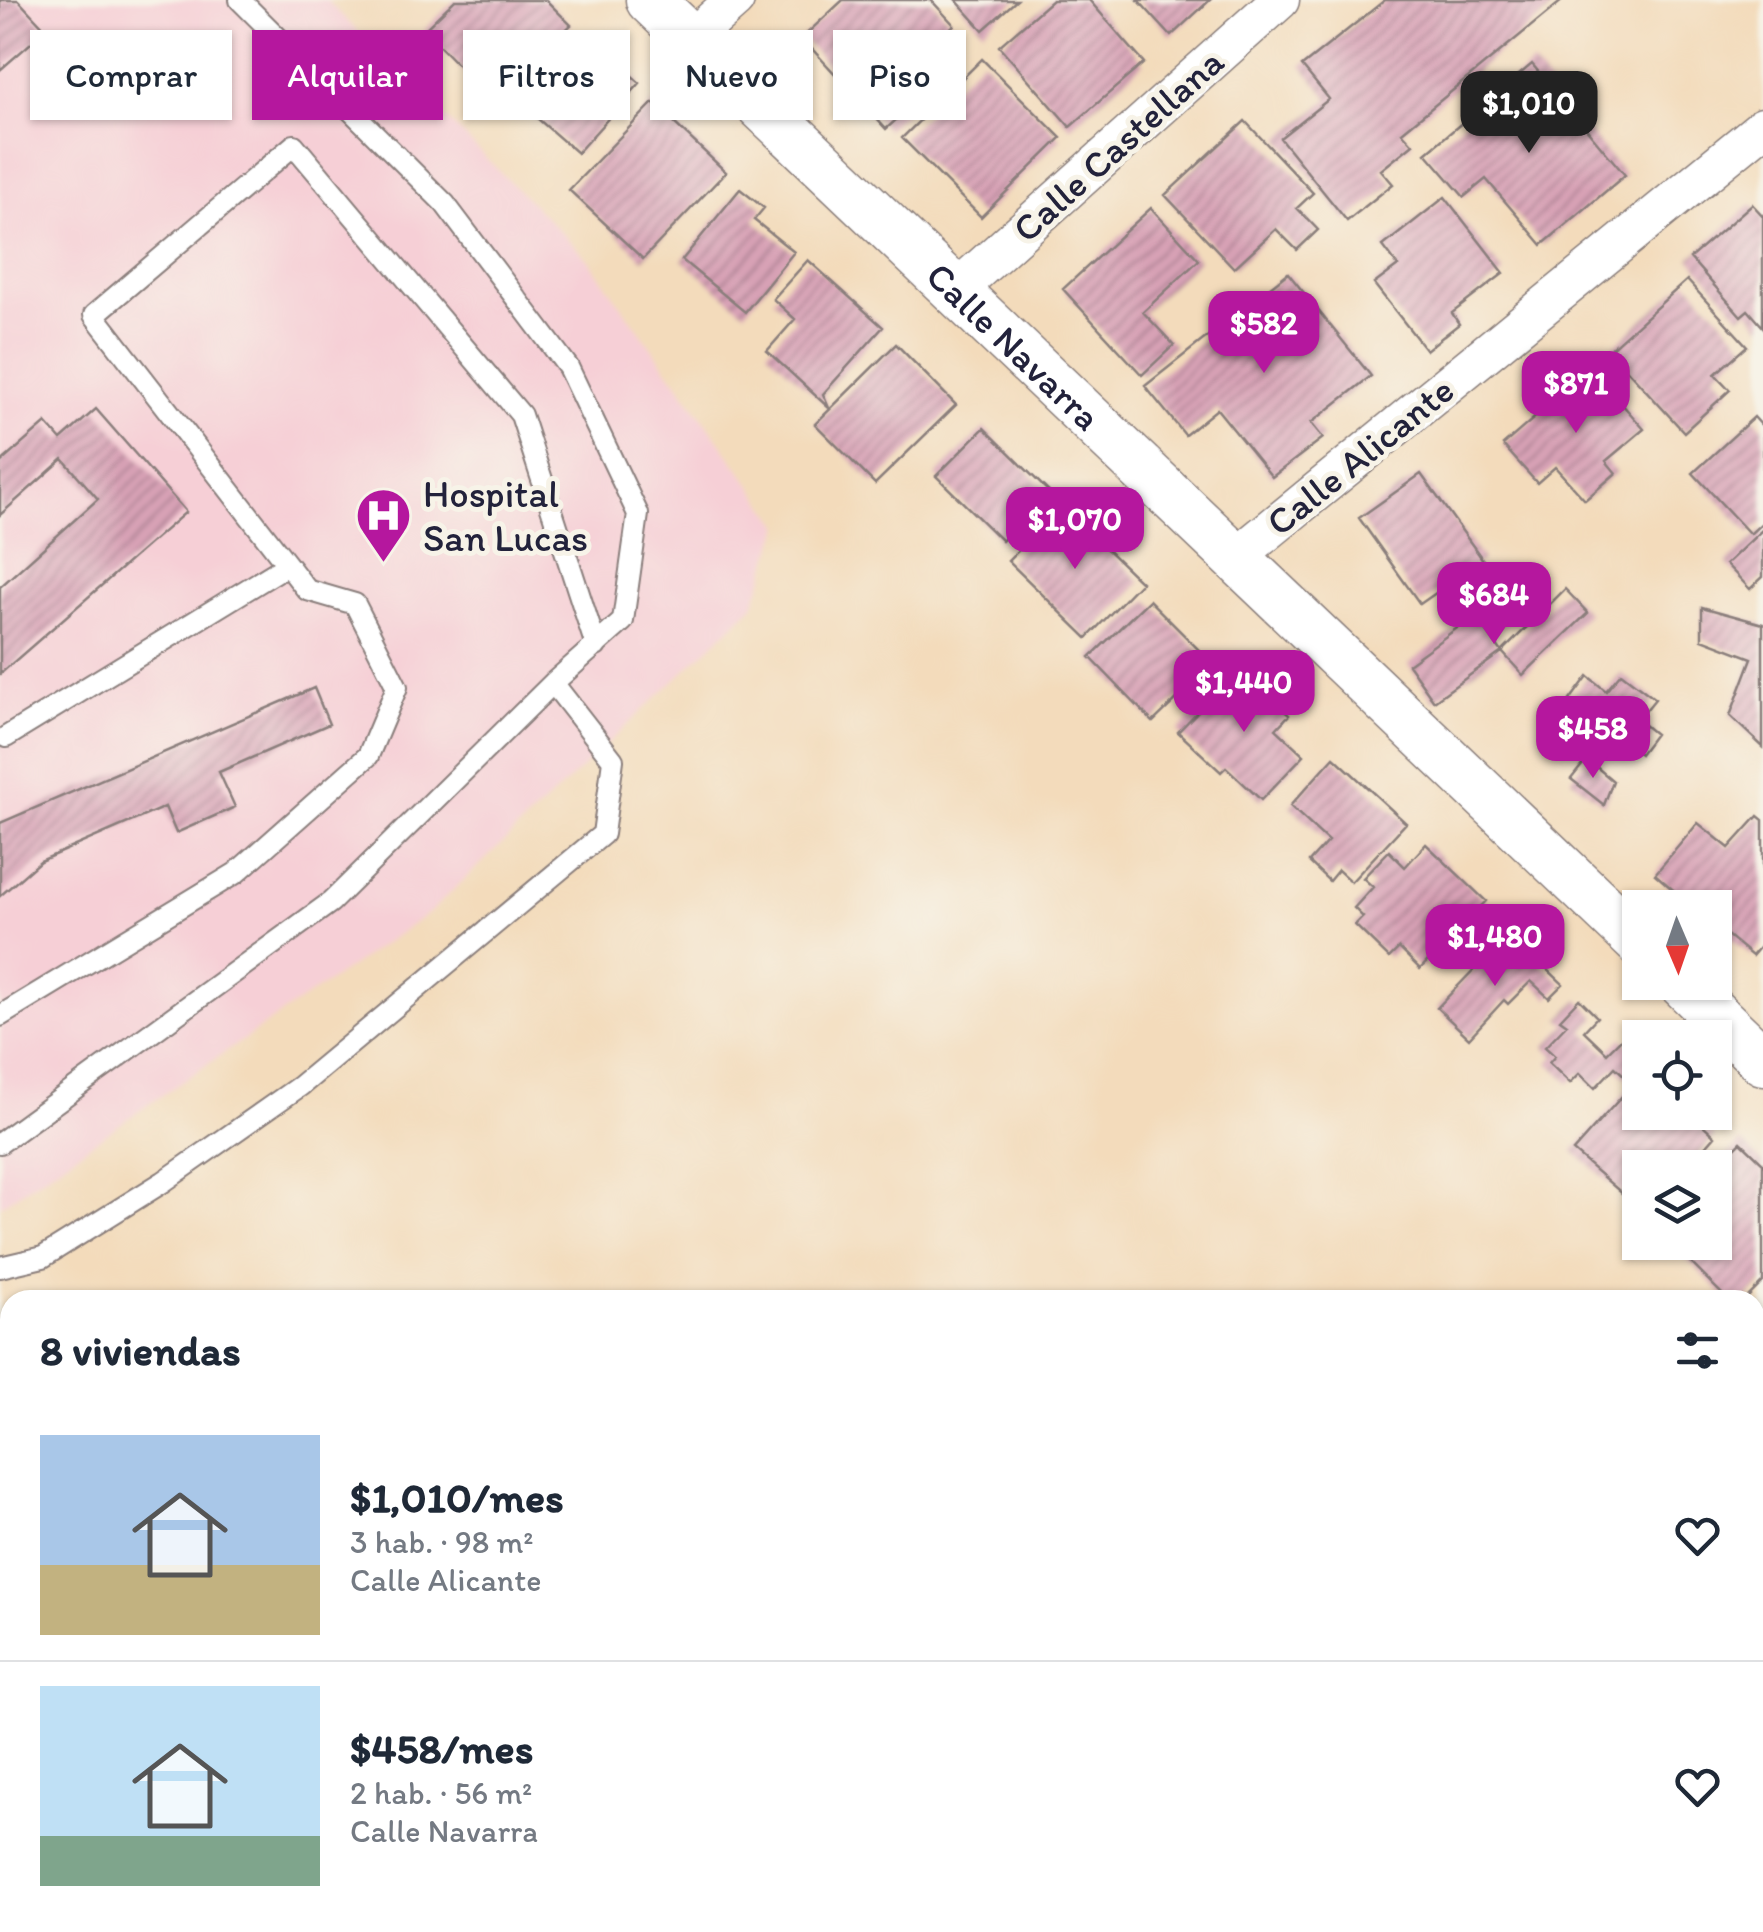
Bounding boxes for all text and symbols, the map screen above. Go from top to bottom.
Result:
chip: Comprar [30,30,232,120]
chip: Alquilar [252,30,443,120]
chip: Filtros [463,30,630,120]
chip: Nuevo [650,30,813,120]
chip: Piso [833,30,966,120]
street label: Calle Castellana [1003,38,1233,252]
pin: $1,010 [1448,71,1610,156]
text: $1,010 [1483,84,1575,122]
street label: Calle Navarra [917,253,1110,440]
pin: $582 [1205,291,1323,376]
text: $582 [1230,304,1298,342]
pin: $871 [1517,351,1635,436]
text: $871 [1544,364,1608,402]
street label: Calle Alicante [1257,367,1463,545]
place label: Hospital San Lucas [423,471,588,561]
hospital icon: Hospital San Lucas [354,486,414,565]
pin: $1,070 [994,487,1156,572]
text: $1,070 [1028,500,1122,538]
pin: $684 [1435,562,1553,647]
text: $684 [1459,575,1529,613]
pin: $1,440 [1163,650,1325,735]
text: $1,440 [1196,663,1292,701]
pin: $458 [1534,696,1652,781]
text: $458 [1558,709,1628,747]
north arrow [1622,890,1732,1000]
map controls [1622,890,1732,1260]
pin: $1,480 [1414,904,1576,989]
text: $1,480 [1447,917,1543,955]
button: locate [1622,1020,1732,1130]
button: layers [1622,1150,1732,1260]
icon: filters [1670,1323,1725,1378]
text: 8 viviendas [40,1325,241,1376]
text: $1,010/mes [350,1472,564,1523]
icon: home [120,1475,240,1595]
icon: heart [1670,1508,1725,1563]
text: 3 hab. · 98 m² [350,1523,534,1561]
text: Calle Alicante [350,1561,541,1599]
text: $458/mes [350,1723,533,1774]
icon: home [120,1726,240,1846]
icon: heart [1670,1759,1725,1814]
text: 2 hab. · 56 m² [350,1774,532,1812]
text: Calle Navarra [350,1812,538,1850]

